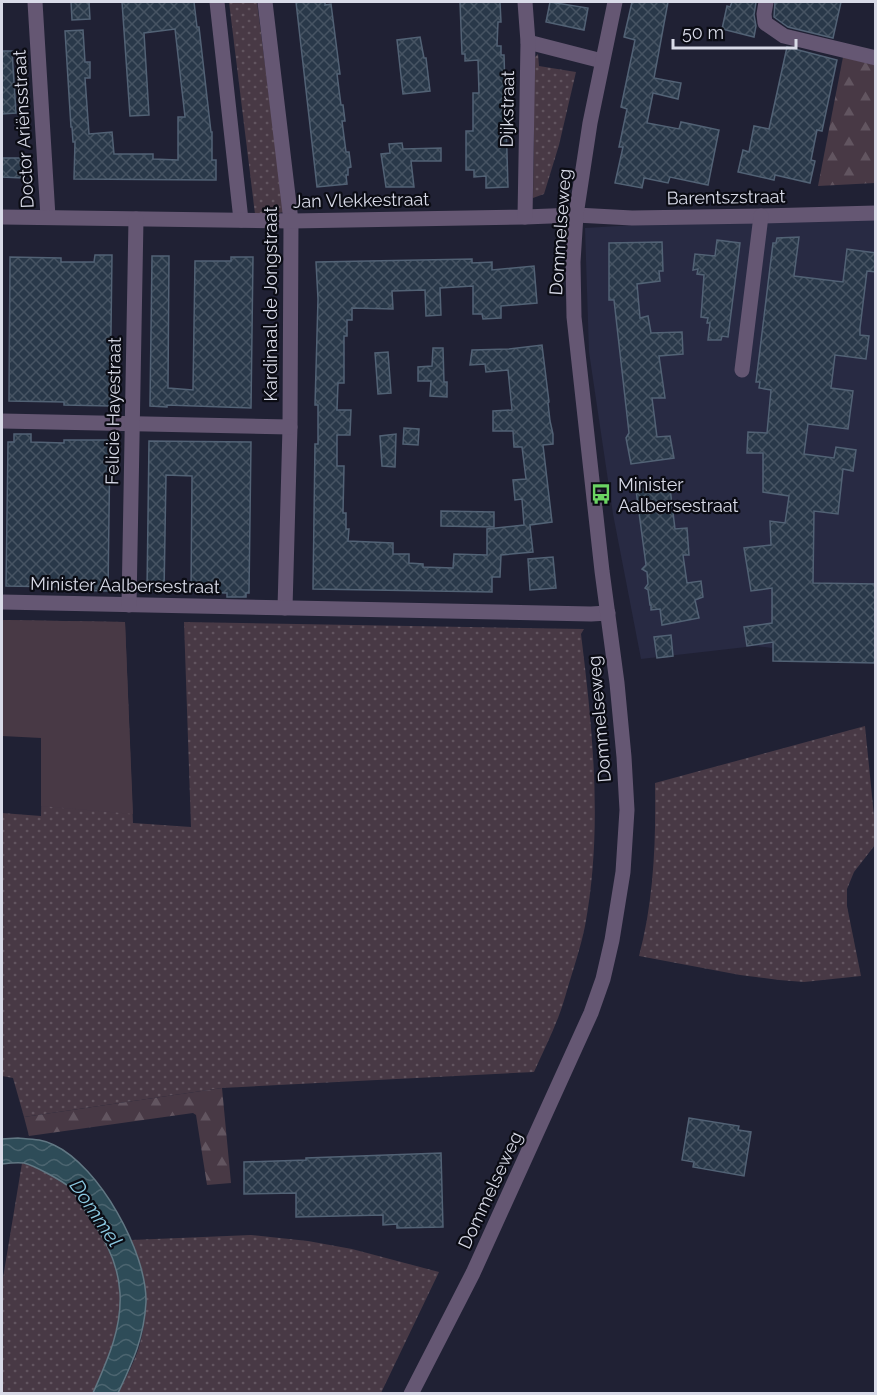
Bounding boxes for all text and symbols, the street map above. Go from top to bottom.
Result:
scale bar [673,12,796,50]
text: 50 m [682,22,724,43]
street label: Doctor Ariënsstraat [8,49,38,209]
street label: Dijkstraat [496,70,518,148]
street label: Dommelseweg [545,168,575,296]
street label: Barentszstraat [666,185,786,209]
street label: Jan Vlekkestraat [293,188,429,212]
street label: Kardinaal de Jongstraat [260,207,281,401]
street label: Felicie Hayestraat [101,337,125,485]
place label: Minister Aalbersestraat [618,474,739,516]
bus stop icon: Minister Aalbersestraat [589,482,613,506]
street label: Minister Aalbersestraat [30,573,220,597]
street label: Dommelseweg [583,655,615,783]
street label: Dommelseweg [454,1128,526,1252]
water label: Dommel [65,1175,127,1251]

